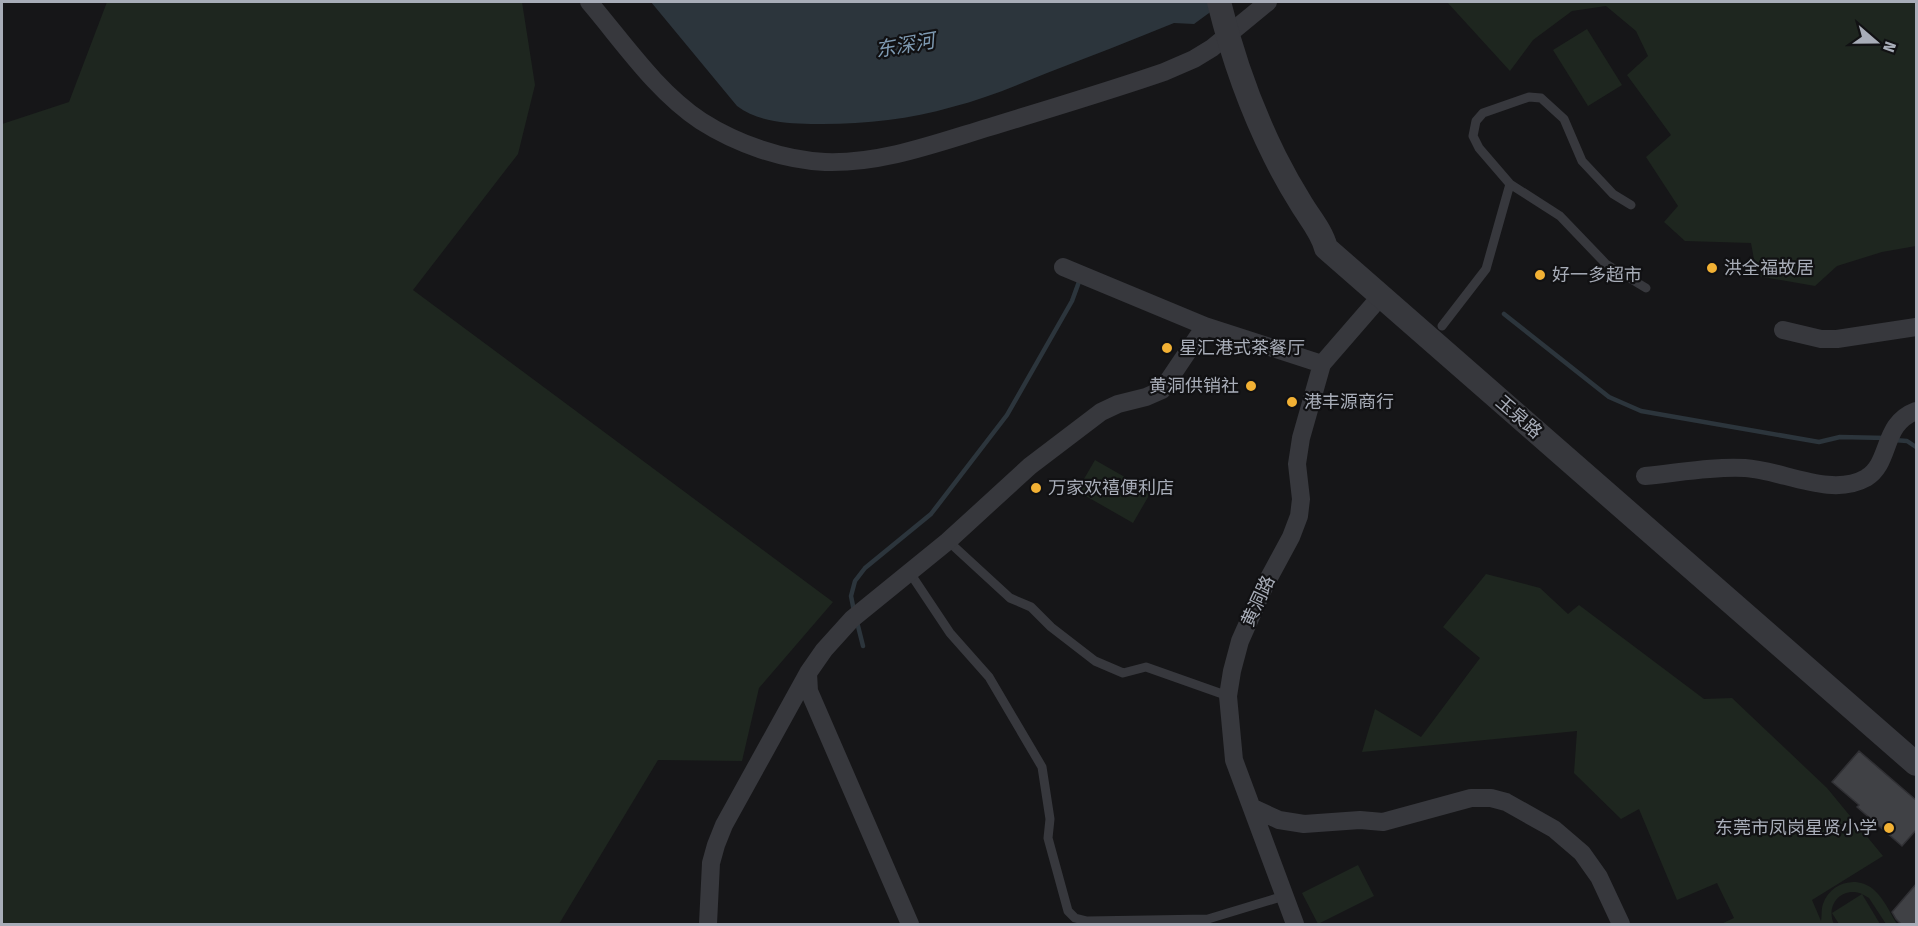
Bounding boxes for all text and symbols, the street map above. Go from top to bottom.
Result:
north arrow [1846,12,1906,72]
water label: 东深河 [873,27,941,62]
text: N [1879,39,1900,55]
place label: 洪全福故居 [1724,257,1814,279]
marker: 洪全福故居 [1705,261,1719,275]
place label: 好一多超市 [1552,264,1642,286]
marker: 好一多超市 [1533,268,1547,282]
place label: 星汇港式茶餐厅 [1179,337,1305,359]
marker: 星汇港式茶餐厅 [1160,341,1174,355]
place label: 黄洞供销社 [1149,375,1239,397]
marker: 黄洞供销社 [1244,379,1258,393]
place label: 港丰源商行 [1304,391,1394,413]
street label: 玉泉路 [1491,391,1547,443]
marker: 港丰源商行 [1285,395,1299,409]
place label: 万家欢禧便利店 [1048,477,1174,499]
marker: 万家欢禧便利店 [1029,481,1043,495]
street label: 黄洞路 [1237,572,1279,630]
place label: 东莞市凤岗星贤小学 [1715,817,1877,839]
marker: 东莞市凤岗星贤小学 [1882,821,1896,835]

